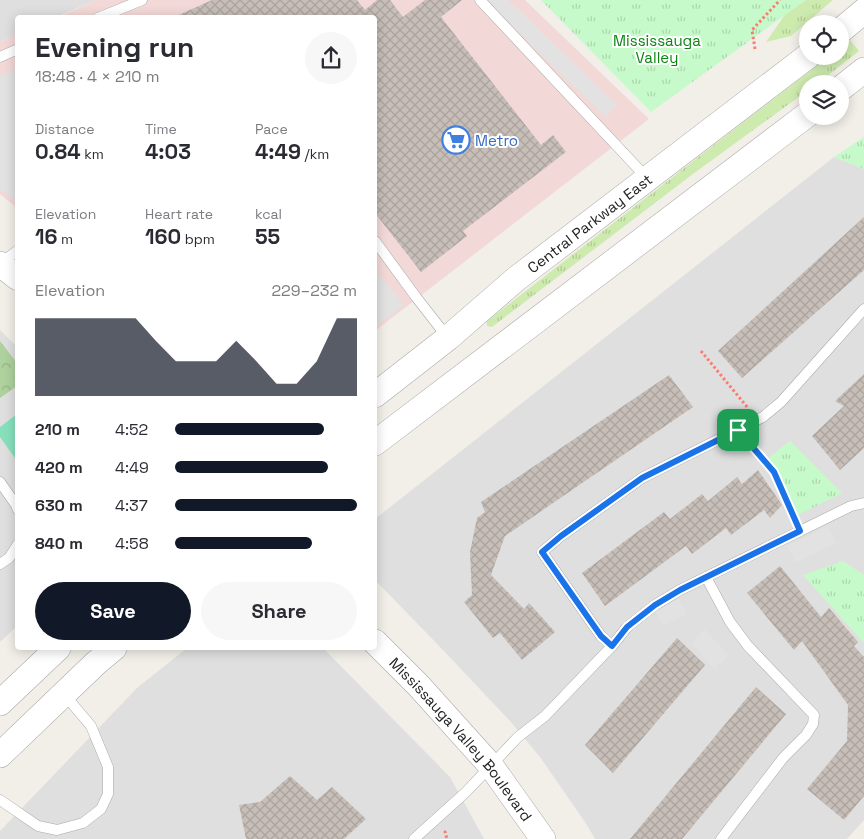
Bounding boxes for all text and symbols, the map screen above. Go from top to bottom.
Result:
map controls [799,15,849,125]
button: locate [799,15,849,65]
text: Evening run [35,29,194,65]
park label: Mississauga Valley [613,31,701,67]
button: share [305,32,357,84]
text: 18:48 · 4 × 210 m [35,66,160,87]
button: layers [799,75,849,125]
text: Distance [35,120,95,138]
text: Time [145,120,177,138]
text: Pace [255,120,288,138]
supermarket icon: Metro [441,125,471,155]
place label: Metro [475,131,518,150]
text: 0.84 [35,138,81,165]
text: 4:03 [145,138,191,165]
text: 4:49 [255,138,301,165]
text: km [81,145,104,163]
text: /km [301,145,329,163]
street label: Central Parkway East [523,169,656,277]
text: Elevation [35,205,96,223]
text: Heart rate [145,205,213,223]
text: kcal [255,205,282,223]
text: 16 [35,223,57,250]
text: 160 [145,223,181,250]
text: 55 [255,223,280,250]
text: m [57,230,73,248]
text: bpm [181,230,215,248]
text: Elevation [35,280,105,301]
text: 229–232 m [271,280,357,301]
pin [717,409,759,451]
icon: arrive [724,416,752,444]
text: 210 m [35,419,80,440]
text: 4:52 [115,419,148,440]
text: 420 m [35,457,83,478]
text: 4:49 [115,457,149,478]
text: 630 m [35,495,83,516]
text: 4:37 [115,495,148,516]
text: 840 m [35,533,83,554]
text: 4:58 [115,533,149,554]
button: Save [35,582,191,640]
button: Share [201,582,357,640]
street label: Mississauga Valley Boulevard [386,653,537,825]

